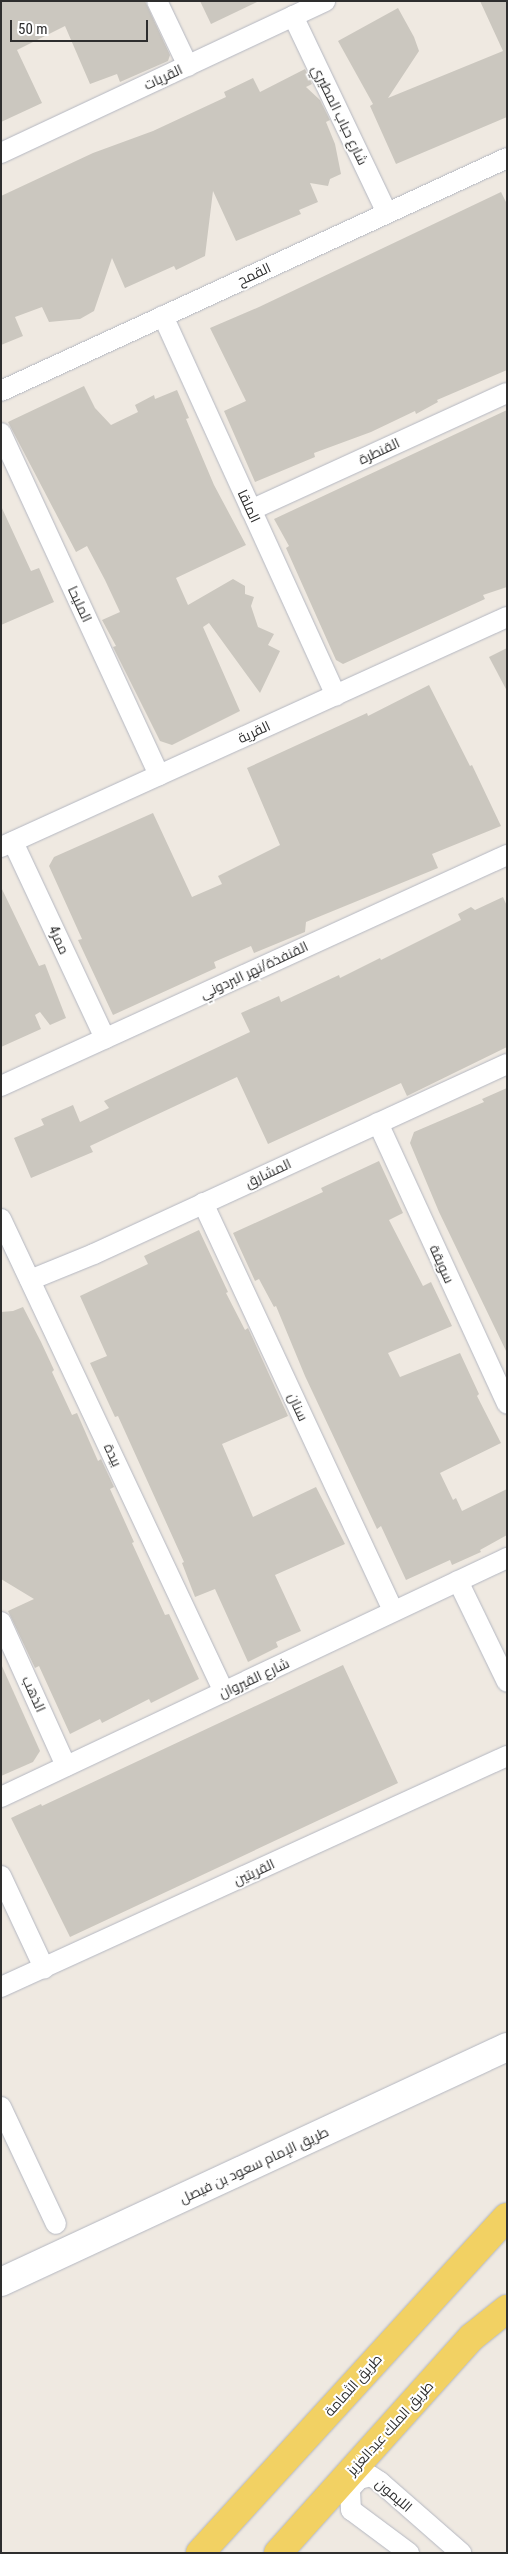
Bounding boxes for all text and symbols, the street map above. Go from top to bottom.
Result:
scale bar [12,10,150,42]
text: 50 m [18,20,48,38]
street label: القريات [141,61,185,93]
street label: شارع حباب المطيري [309,62,371,168]
street label: القمح [235,259,273,289]
street label: القنطرة [356,434,402,468]
street label: الملقا [234,487,264,525]
street label: المليحا [64,583,96,625]
street label: القرية [235,717,273,747]
street label: ممر4 [45,923,73,957]
street label: القنفذة/نهر البردوني [197,938,311,1002]
street label: المشارق [242,1155,294,1191]
street label: سويقة [426,1242,458,1286]
street label: سنان [284,1390,312,1424]
street label: بيدة [100,1441,126,1469]
street label: شارع القيروان [216,1654,292,1702]
street label: الذهب [19,1673,49,1715]
street label: القريتين [231,1855,277,1889]
street label: طريق الإمام سعود بن فيصل [177,2123,331,2207]
street label: طريق الثمامة [321,2351,385,2419]
street label: طريق الملك عبدالعزيز [343,2377,437,2479]
street label: الليمون [372,2475,416,2515]

